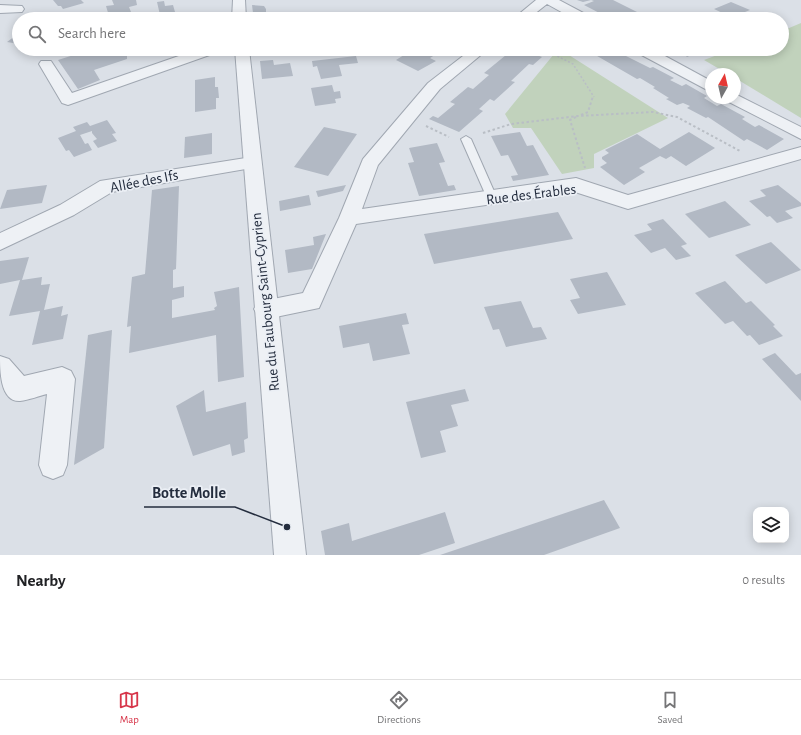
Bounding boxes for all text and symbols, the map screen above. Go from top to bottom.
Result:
search box [12,12,789,56]
icon: search [26,23,48,45]
text: Search here [58,26,126,41]
north arrow [705,68,741,104]
street label: Allée des Ifs [109,168,179,195]
street label: Rue des Érables [485,180,577,207]
street label: Rue du Faubourg Saint-Cyprien [249,212,282,392]
callout: Botte Molle [144,479,235,507]
text: Botte Molle [152,485,226,501]
map controls [753,507,789,543]
button: layers [753,507,789,543]
text: Nearby [16,572,66,589]
text: 0 results [742,574,785,587]
tab: Map [118,689,140,726]
tab: Directions [377,689,421,726]
tab: Saved [657,689,683,726]

